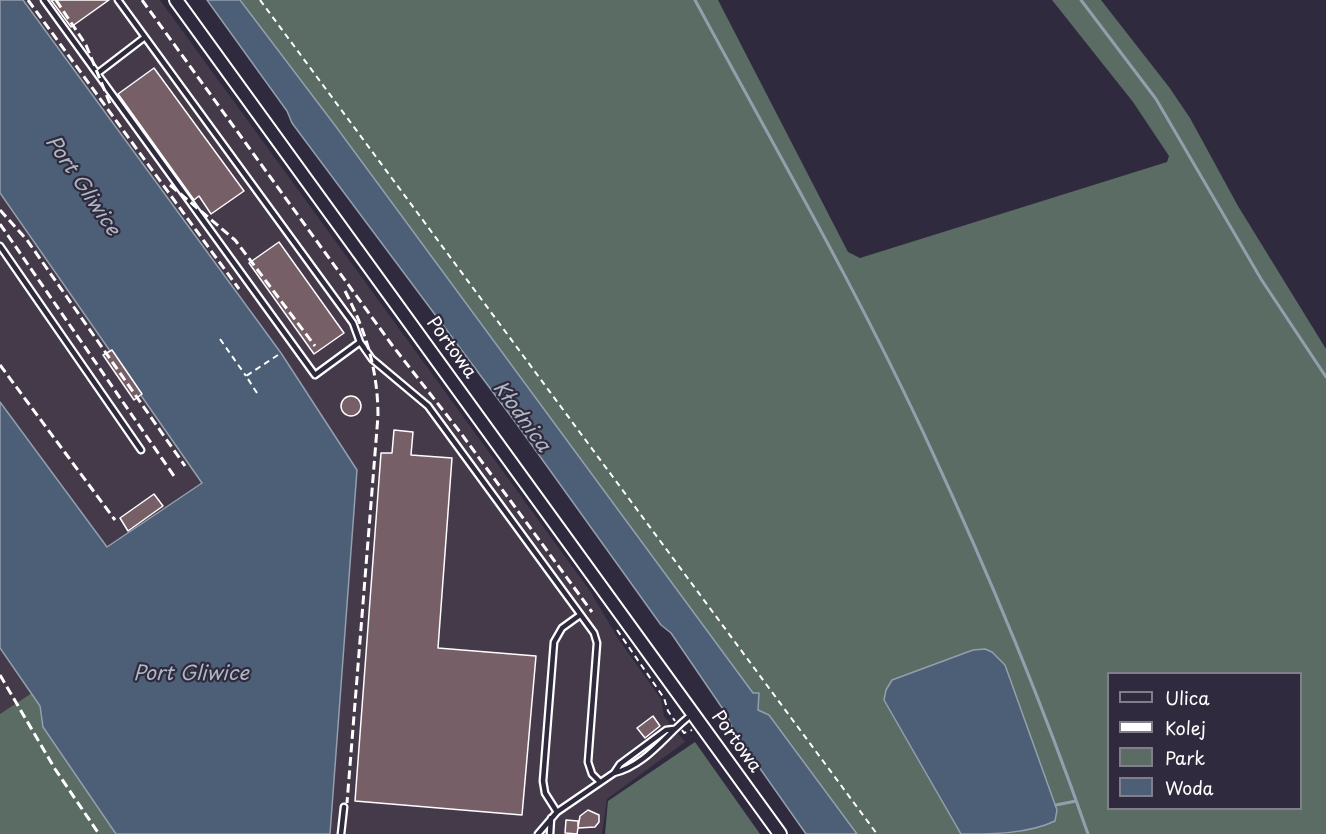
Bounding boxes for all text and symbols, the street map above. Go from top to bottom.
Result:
water label: Port Gliwice [40,131,124,241]
street label: Portowa [421,313,481,383]
water label: Kłodnica [487,377,555,457]
water label: Port Gliwice [133,662,249,686]
legend [1107,672,1302,810]
text: Ulica [1165,684,1210,711]
street label: Portowa [706,707,766,777]
text: Kolej [1165,714,1206,741]
text: Park [1165,744,1205,771]
text: Woda [1165,774,1214,801]

